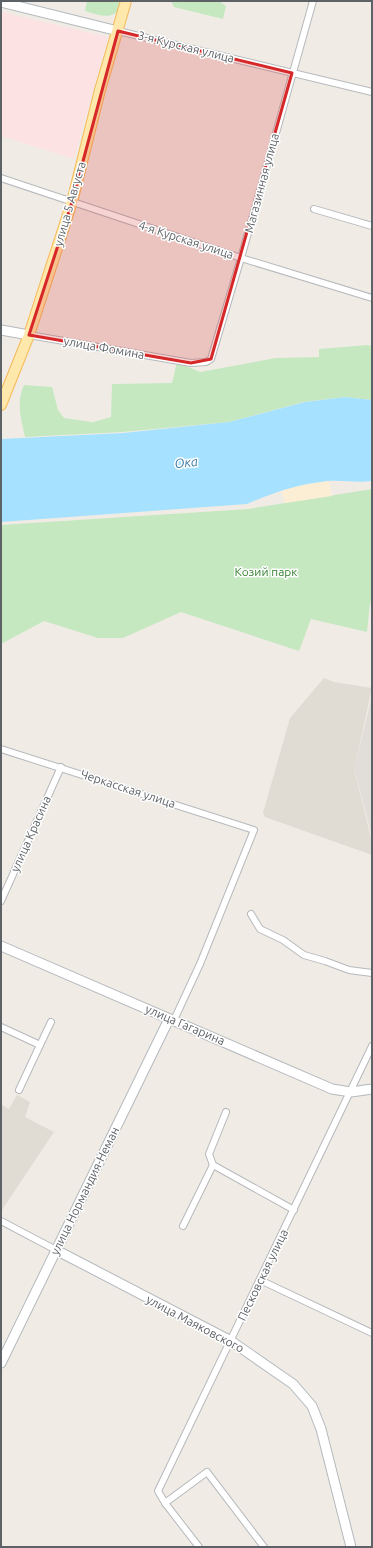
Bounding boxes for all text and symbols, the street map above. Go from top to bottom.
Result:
street label: 3-я Курская улица [136,28,236,65]
street label: Магазинная улица [242,132,281,234]
street label: улица 5 Августа [51,160,88,248]
street label: 4-я Курская улица [137,218,235,261]
street label: улица Фомина [63,334,146,361]
water label: Ока [174,454,198,470]
park label: Козий парк [234,565,298,578]
street label: Черкасская улица [79,767,177,810]
street label: улица Красина [8,794,53,874]
street label: улица Гагарина [144,1002,227,1047]
street label: улица Нормандия-Неман [48,1125,121,1257]
street label: Песковская улица [235,1227,290,1323]
street label: улица Маяковского [144,1292,246,1355]

